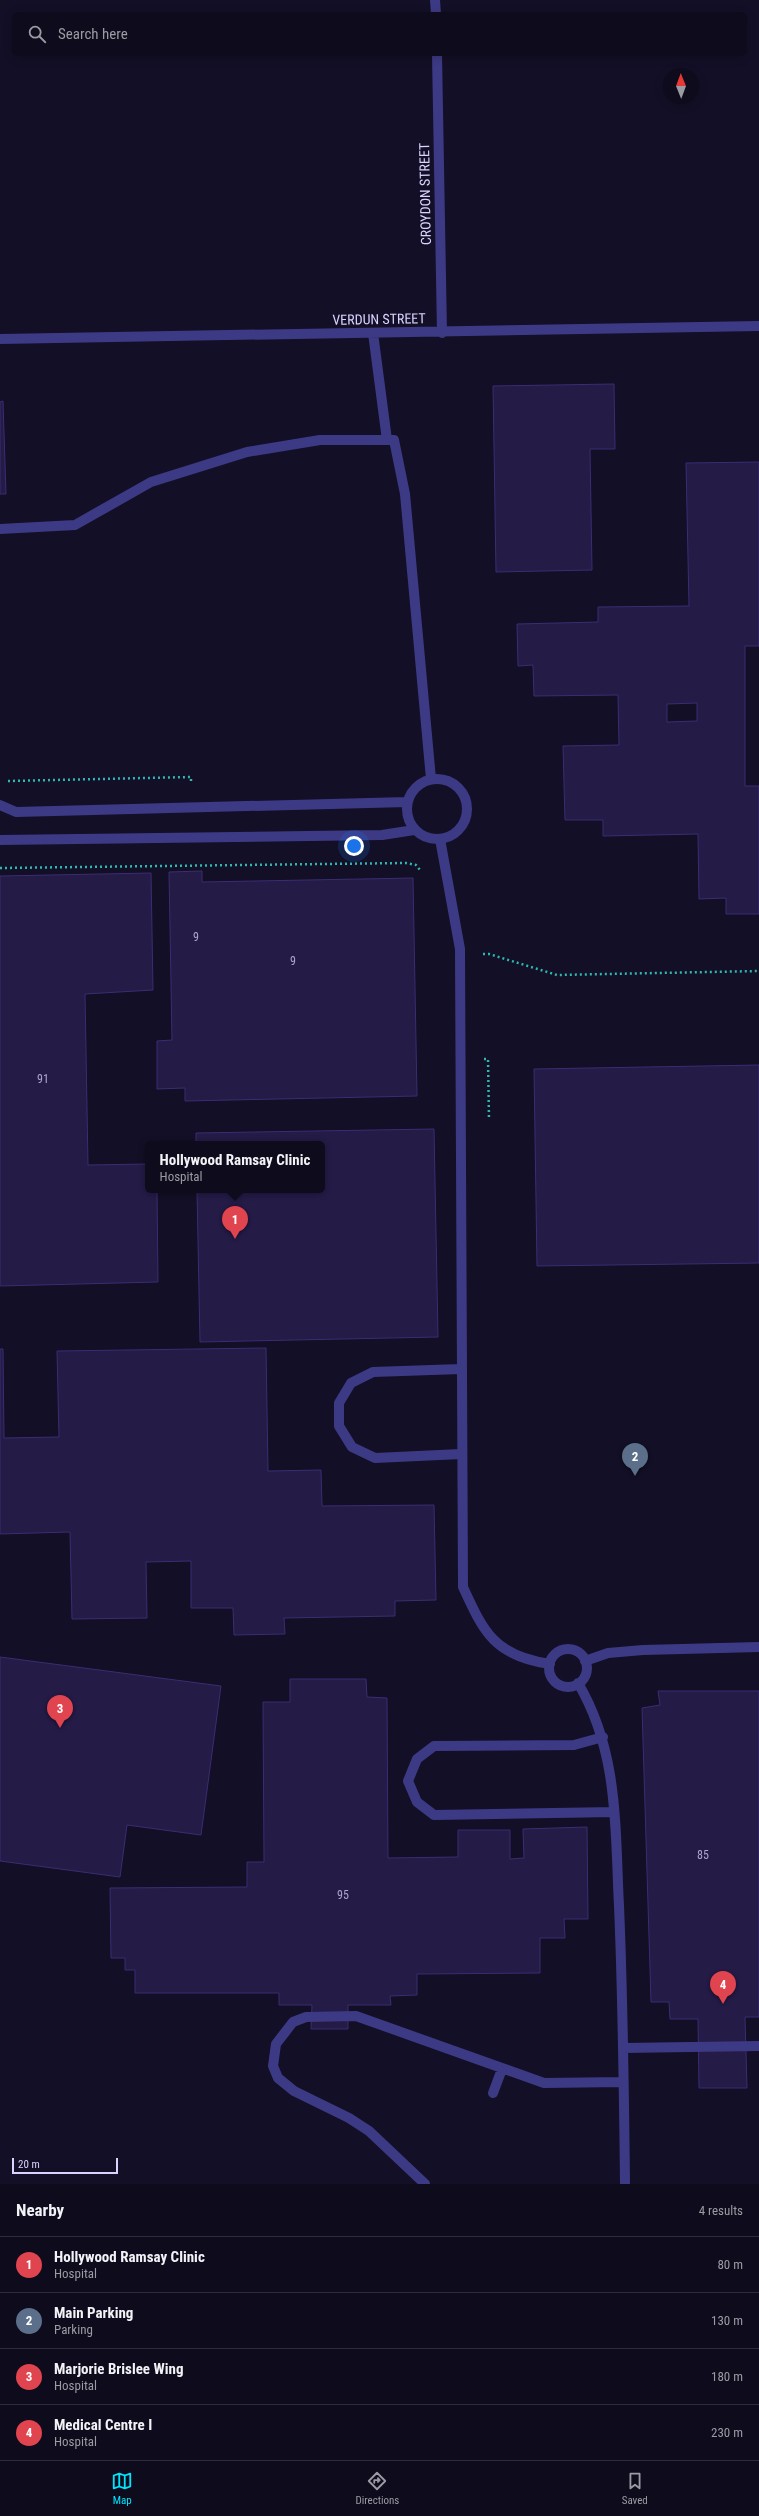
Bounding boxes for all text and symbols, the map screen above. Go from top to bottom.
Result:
search box [12,12,747,56]
icon: search [26,23,48,45]
text: Search here [58,25,128,43]
north arrow [663,68,699,104]
street label: CROYDON STREET [416,143,434,245]
street label: VERDUN STREET [332,310,426,328]
your location [344,836,364,856]
house number: 9 [193,930,199,944]
house number: 9 [290,954,296,968]
house number: 91 [37,1072,49,1086]
popup [145,1141,325,1193]
text: Hollywood Ramsay Clinic [160,1151,310,1169]
text: Hospital [160,1169,203,1184]
pin: 1 [222,1206,248,1239]
pin: 2 [622,1443,648,1476]
pin: 3 [47,1695,73,1728]
house number: 85 [697,1848,709,1862]
house number: 95 [337,1888,349,1902]
pin: 4 [710,1971,736,2004]
scale bar [12,2156,118,2175]
text: 20 m [18,2158,40,2171]
text: Nearby [16,2200,64,2220]
text: 4 results [699,2203,743,2218]
text: Hollywood Ramsay Clinic [54,2248,205,2266]
text: 1 [26,2257,32,2272]
text: 80 m [717,2257,743,2272]
text: Hospital [54,2266,97,2281]
text: Main Parking [54,2304,133,2322]
text: 2 [26,2313,32,2328]
text: 130 m [711,2313,743,2328]
text: Parking [54,2322,93,2337]
text: Marjorie Brislee Wing [54,2360,183,2378]
text: 3 [26,2369,32,2384]
text: 180 m [711,2369,743,2384]
text: Hospital [54,2378,97,2393]
text: Medical Centre I [54,2416,152,2434]
text: 4 [26,2425,32,2440]
text: 230 m [711,2425,743,2440]
text: Hospital [54,2434,97,2449]
tab: Map [111,2470,133,2507]
tab: Directions [355,2470,399,2507]
tab: Saved [622,2470,648,2507]

